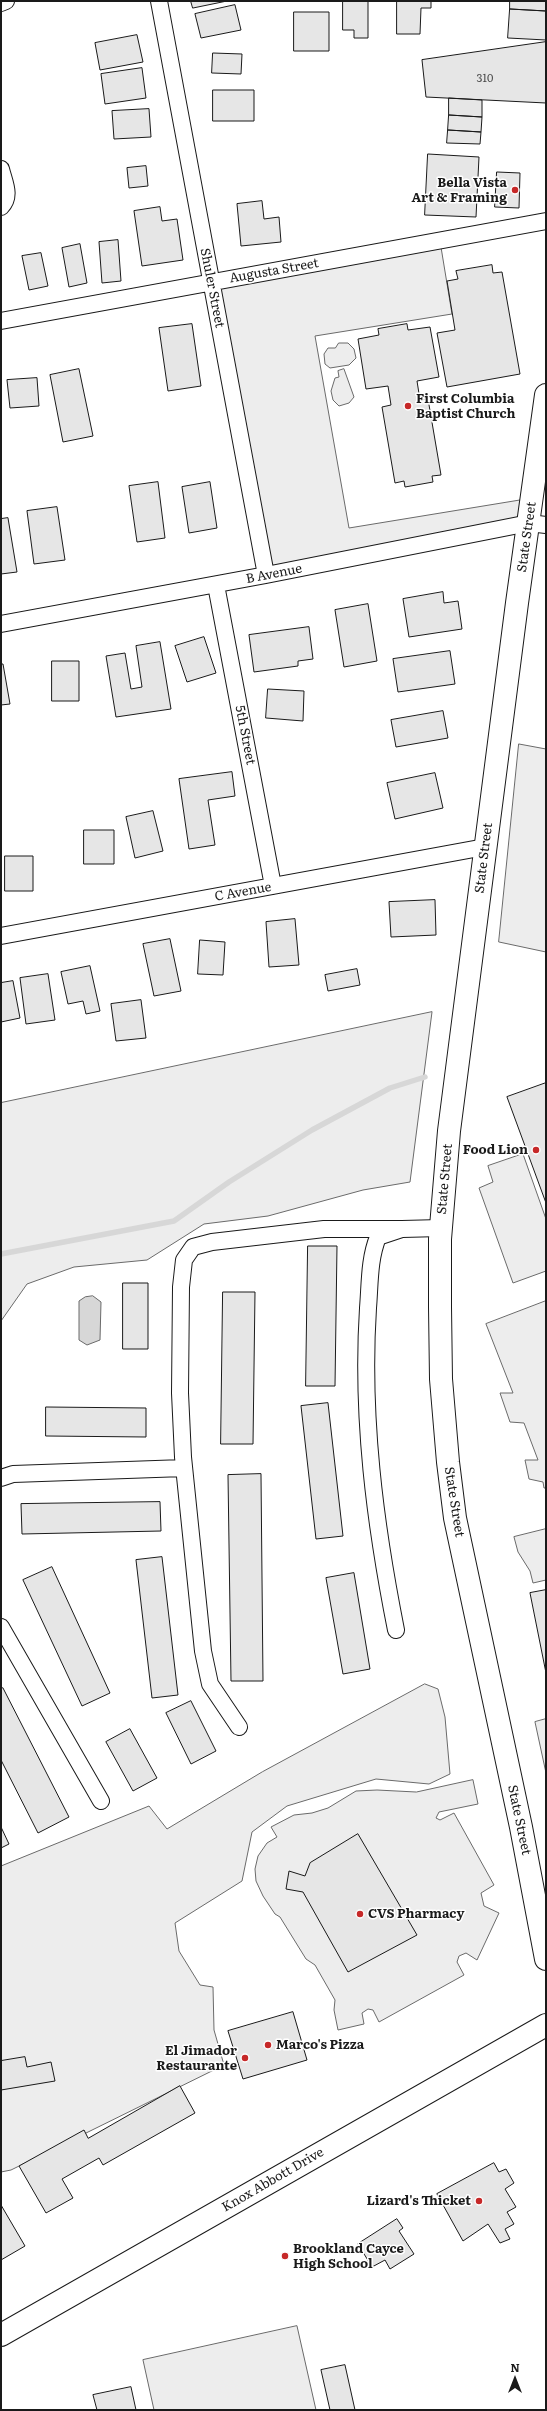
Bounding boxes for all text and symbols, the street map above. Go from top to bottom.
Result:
house number: 310 [477,72,493,86]
place label: Bella Vista Art & Framing [411,175,507,206]
marker: Bella Vista Art & Framing [510,185,520,195]
street label: Shuler Street [197,247,227,329]
street label: Augusta Street [228,255,320,287]
place label: First Columbia Baptist Church [416,391,515,422]
marker: First Columbia Baptist Church [403,401,413,411]
street label: State Street [514,501,540,573]
street label: B Avenue [245,561,303,587]
street label: 5th Street [232,704,258,766]
street label: State Street [472,822,496,894]
street label: C Avenue [213,879,273,905]
place label: Food Lion [463,1142,528,1158]
street label: State Street [434,1143,456,1215]
marker: Food Lion [531,1145,541,1155]
street label: State Street [441,1466,467,1538]
street label: State Street [504,1784,534,1856]
place label: CVS Pharmacy [368,1906,464,1922]
marker: CVS Pharmacy [355,1909,365,1919]
place label: Marco's Pizza [276,2037,364,2053]
marker: Marco's Pizza [263,2040,273,2050]
place label: El Jimador Restaurante [156,2043,237,2074]
marker: El Jimador Restaurante [240,2053,250,2063]
street label: Knox Abbott Drive [219,2144,327,2216]
place label: Lizard's Thicket [366,2193,471,2209]
marker: Lizard's Thicket [474,2196,484,2206]
place label: Brookland Cayce High School [293,2241,404,2272]
marker: Brookland Cayce High School [280,2251,290,2261]
north arrow [495,2359,535,2399]
text: N [510,2359,520,2375]

